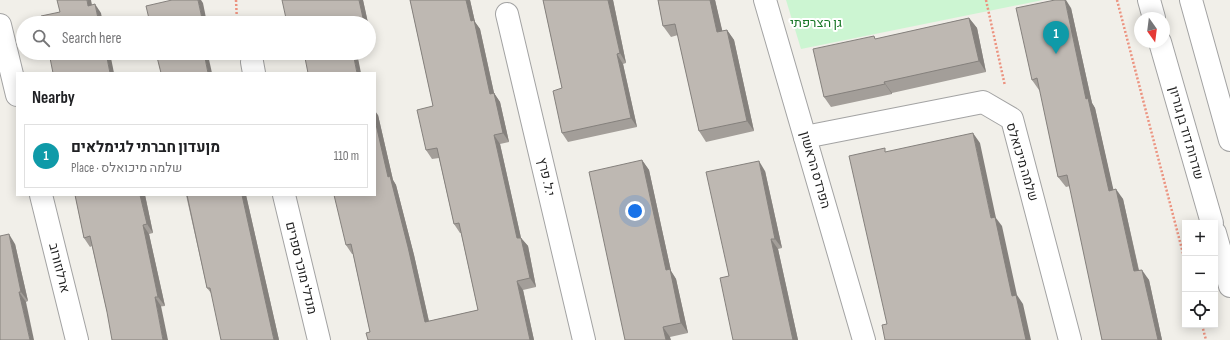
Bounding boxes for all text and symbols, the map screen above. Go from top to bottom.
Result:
north arrow [1134,12,1170,48]
park label: גן הצרפתי [790,15,842,31]
search box [16,16,376,60]
pin: 1 [1043,21,1069,54]
icon: search [30,27,52,49]
text: Search here [62,29,122,48]
street label: שדרות דוד בן גוריון [1165,84,1207,182]
text: Nearby [32,88,75,108]
street label: שלמה מיכואלס [1002,121,1042,203]
street label: הפרדס הראשון [796,130,834,210]
text: מןעדון חברתי לגימלאים [71,138,220,157]
text: 1 [43,148,49,164]
text: 110 m [334,148,359,164]
street label: י.ל. פרץ [534,156,558,198]
text: Place · שלמה מיכואלס [71,160,182,176]
your location [625,201,645,221]
street label: מנדלי מוכר ספרים [282,220,320,316]
map controls [1182,220,1218,328]
button: + [1182,220,1218,256]
street label: ארלוזורוב [45,241,73,295]
button: − [1182,256,1218,292]
button: locate [1182,292,1218,328]

